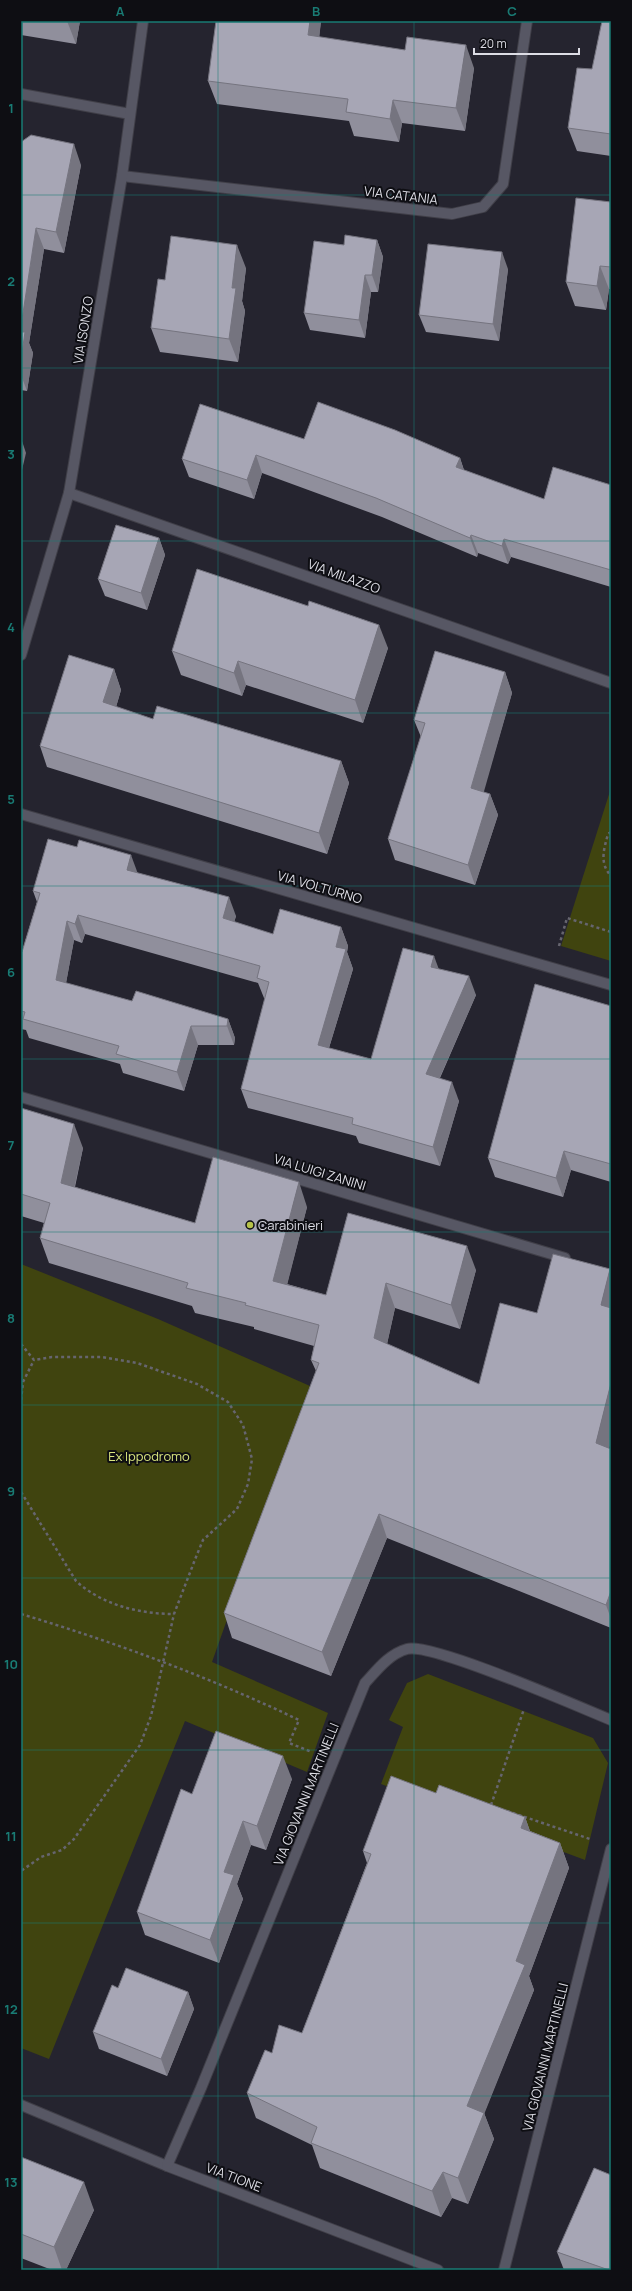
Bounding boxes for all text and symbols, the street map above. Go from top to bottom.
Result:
text: A [116,2,125,20]
text: B [312,2,320,20]
text: C [507,2,517,20]
scale bar [474,30,579,56]
text: 20 m [480,35,507,52]
text: 1 [8,99,14,117]
street label: VIA CATANIA [363,182,439,208]
text: 2 [7,272,15,290]
street label: VIA ISONZO [69,294,97,365]
text: 3 [7,445,15,463]
street label: VIA MILAZZO [305,555,383,598]
text: 4 [7,618,15,636]
text: 5 [7,790,15,808]
street label: VIA VOLTURNO [275,866,365,908]
text: 6 [7,963,15,981]
text: 7 [8,1136,15,1154]
street label: VIA LUIGI ZANINI [272,1149,368,1195]
place label: Carabinieri [258,1216,323,1234]
marker: Carabinieri [245,1220,255,1230]
text: 8 [7,1309,15,1327]
park label: Ex Ippodromo [108,1447,190,1465]
text: 9 [7,1482,15,1500]
text: 10 [4,1655,18,1673]
street label: VIA GIOVANNI MARTINELLI [269,1720,343,1868]
text: 11 [5,1827,17,1845]
street label: VIA GIOVANNI MARTINELLI [518,1981,572,2133]
text: 12 [4,2000,18,2018]
street label: VIA TIONE [204,2158,264,2196]
text: 13 [4,2173,18,2191]

